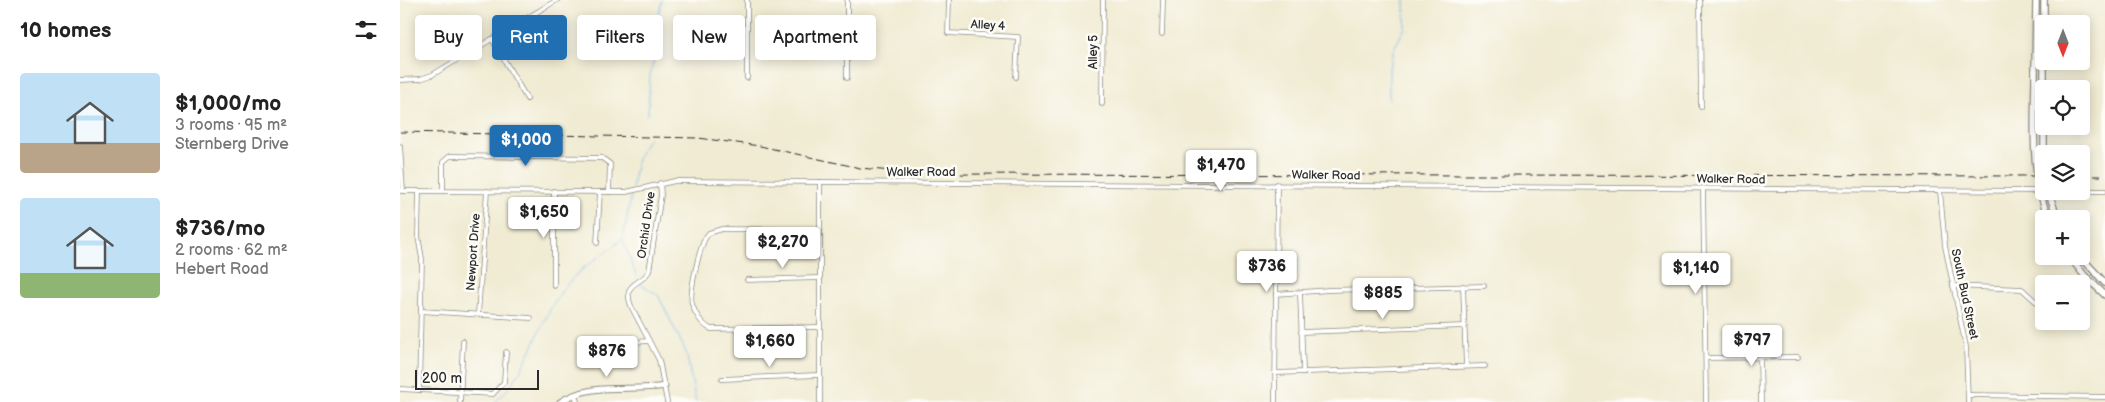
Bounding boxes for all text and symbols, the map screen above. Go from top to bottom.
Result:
chip: Buy [415,15,482,60]
chip: Rent [492,15,567,60]
chip: Filters [577,15,663,60]
chip: New [673,15,745,60]
chip: Apartment [755,15,876,60]
north arrow [2035,15,2090,70]
map controls [2035,15,2090,330]
icon: filters [352,16,380,44]
street label: Alley 4 [970,17,1006,34]
text: 10 homes [20,18,111,43]
street label: Alley 5 [1086,35,1101,69]
button: locate [2035,80,2090,135]
text: $1,000/mo [175,91,281,116]
icon: home [60,93,120,153]
text: 3 rooms · 95 m² [175,116,287,135]
pin: $1,000 [485,124,567,167]
text: $1,000 [501,131,551,150]
text: Sternberg Drive [175,135,289,154]
button: layers [2035,145,2090,200]
pin: $1,470 [1180,150,1262,192]
text: $1,470 [1196,156,1246,175]
street label: Walker Road [886,165,956,180]
street label: Walker Road [1291,167,1361,184]
street label: Walker Road [1696,171,1766,188]
street label: Orchid Drive [634,191,659,259]
pin: $1,650 [503,196,585,239]
text: $1,650 [519,203,569,222]
button: + [2035,210,2090,265]
street label: Newport Drive [463,213,484,291]
text: $736/mo [175,216,265,241]
icon: home [60,218,120,278]
pin: $2,270 [742,226,824,269]
text: $2,270 [757,233,809,252]
text: 2 rooms · 62 m² [175,241,288,260]
street label: South Bud Street [1948,248,1981,341]
pin: $736 [1237,250,1297,293]
pin: $1,140 [1655,252,1737,295]
text: $736 [1248,257,1286,276]
text: $1,140 [1673,259,1719,278]
text: Hebert Road [175,260,269,279]
button: − [2035,275,2090,330]
pin: $885 [1353,278,1413,320]
text: $885 [1363,284,1403,303]
pin: $797 [1722,324,1782,367]
pin: $1,660 [729,326,811,368]
text: $797 [1733,331,1771,350]
text: $1,660 [745,332,795,351]
pin: $876 [577,336,637,378]
text: $876 [588,342,626,361]
scale bar [415,367,539,390]
text: 200 m [422,370,462,387]

